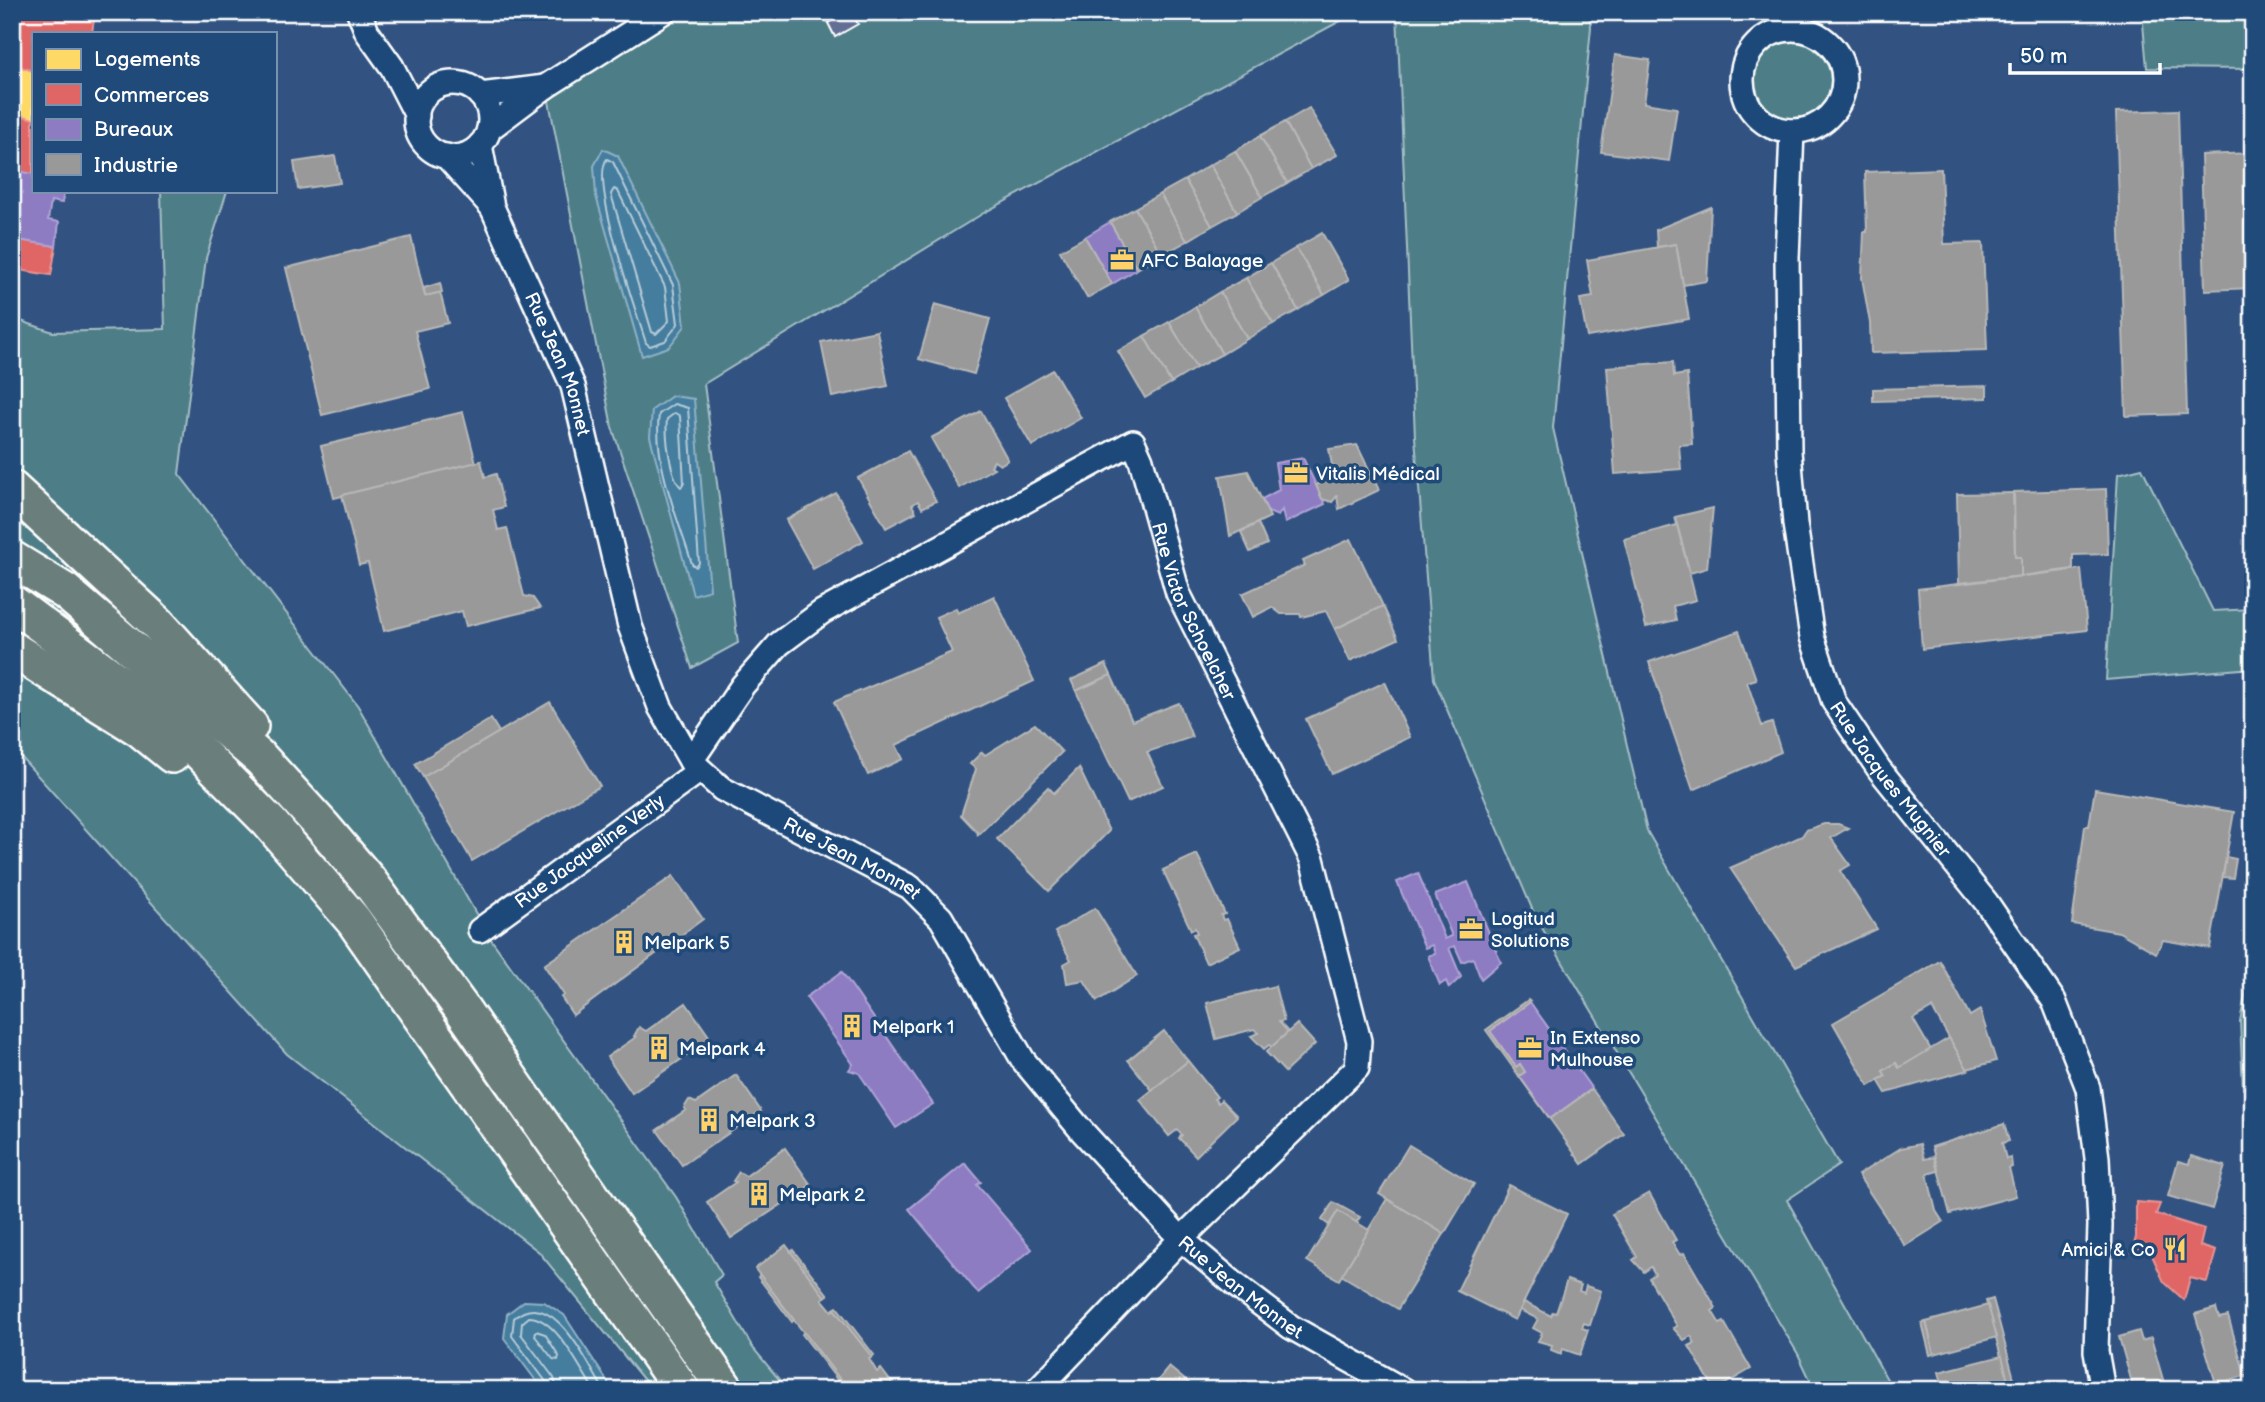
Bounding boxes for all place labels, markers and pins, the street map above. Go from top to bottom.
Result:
office icon: AFC Balayage [1108,246,1136,274]
place label: AFC Balayage [1142,250,1263,273]
office icon: Vitalis Médical [1282,459,1310,487]
place label: Vitalis Médical [1316,463,1440,486]
place label: Logitud Solutions [1491,908,1569,953]
office icon: Logitud Solutions [1457,915,1485,943]
building icon: Melpark 5 [610,928,638,956]
place label: Melpark 5 [644,932,730,955]
building icon: Melpark 1 [838,1012,866,1040]
place label: Melpark 1 [872,1016,954,1039]
place label: In Extenso Mulhouse [1550,1027,1641,1072]
building icon: Melpark 4 [645,1034,673,1062]
office icon: In Extenso Mulhouse [1516,1034,1544,1062]
place label: Melpark 4 [679,1038,766,1061]
building icon: Melpark 3 [695,1106,723,1134]
place label: Melpark 3 [729,1110,816,1133]
building icon: Melpark 2 [745,1180,773,1208]
place label: Melpark 2 [779,1184,866,1207]
restaurant icon: Amici & Co [2161,1235,2189,1263]
place label: Amici & Co [2062,1239,2155,1262]

